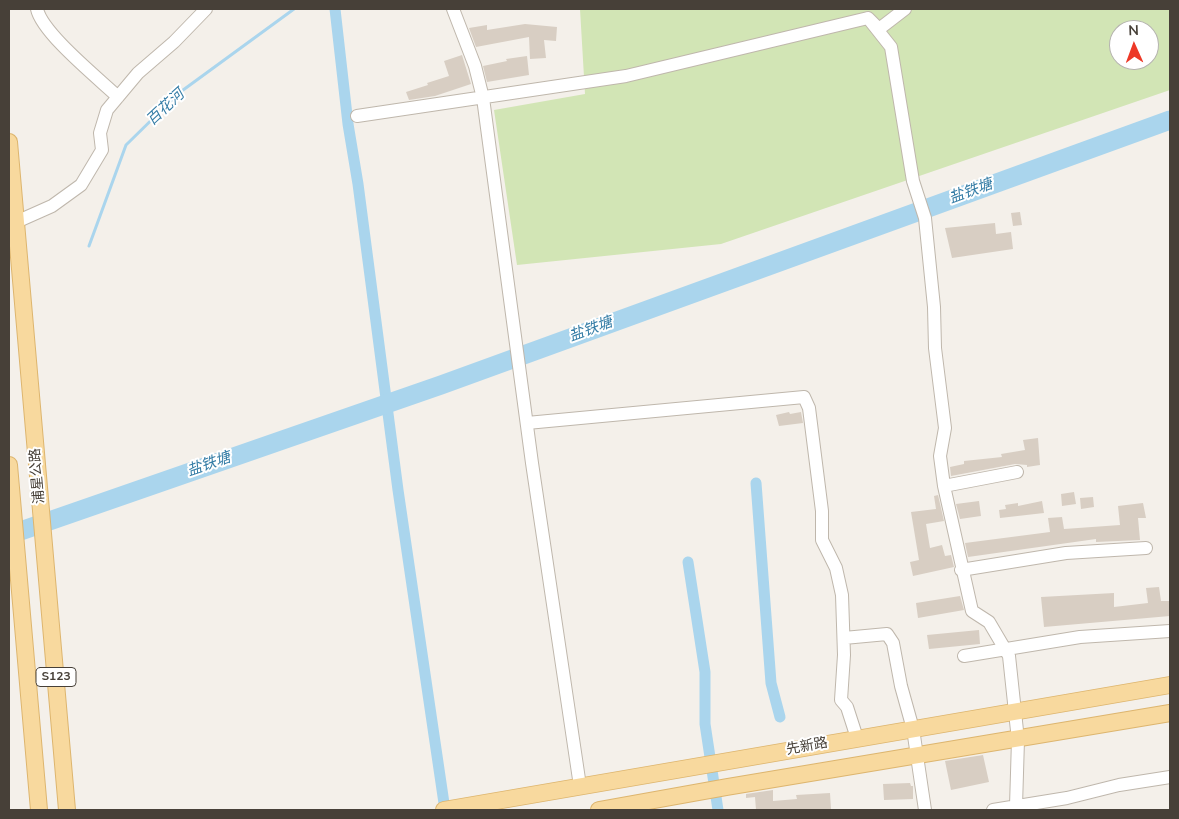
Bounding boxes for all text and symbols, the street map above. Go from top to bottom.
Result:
north arrow [1109,20,1159,70]
text: N [1128,21,1139,40]
water label: 百花河 [143,86,189,130]
water label: 盐铁塘 [947,176,995,208]
water label: 盐铁塘 [567,314,615,346]
street label: 浦星公路 [27,447,49,505]
water label: 盐铁塘 [185,449,233,481]
road number: S123 [36,668,76,686]
street label: 先新路 [785,735,829,759]

